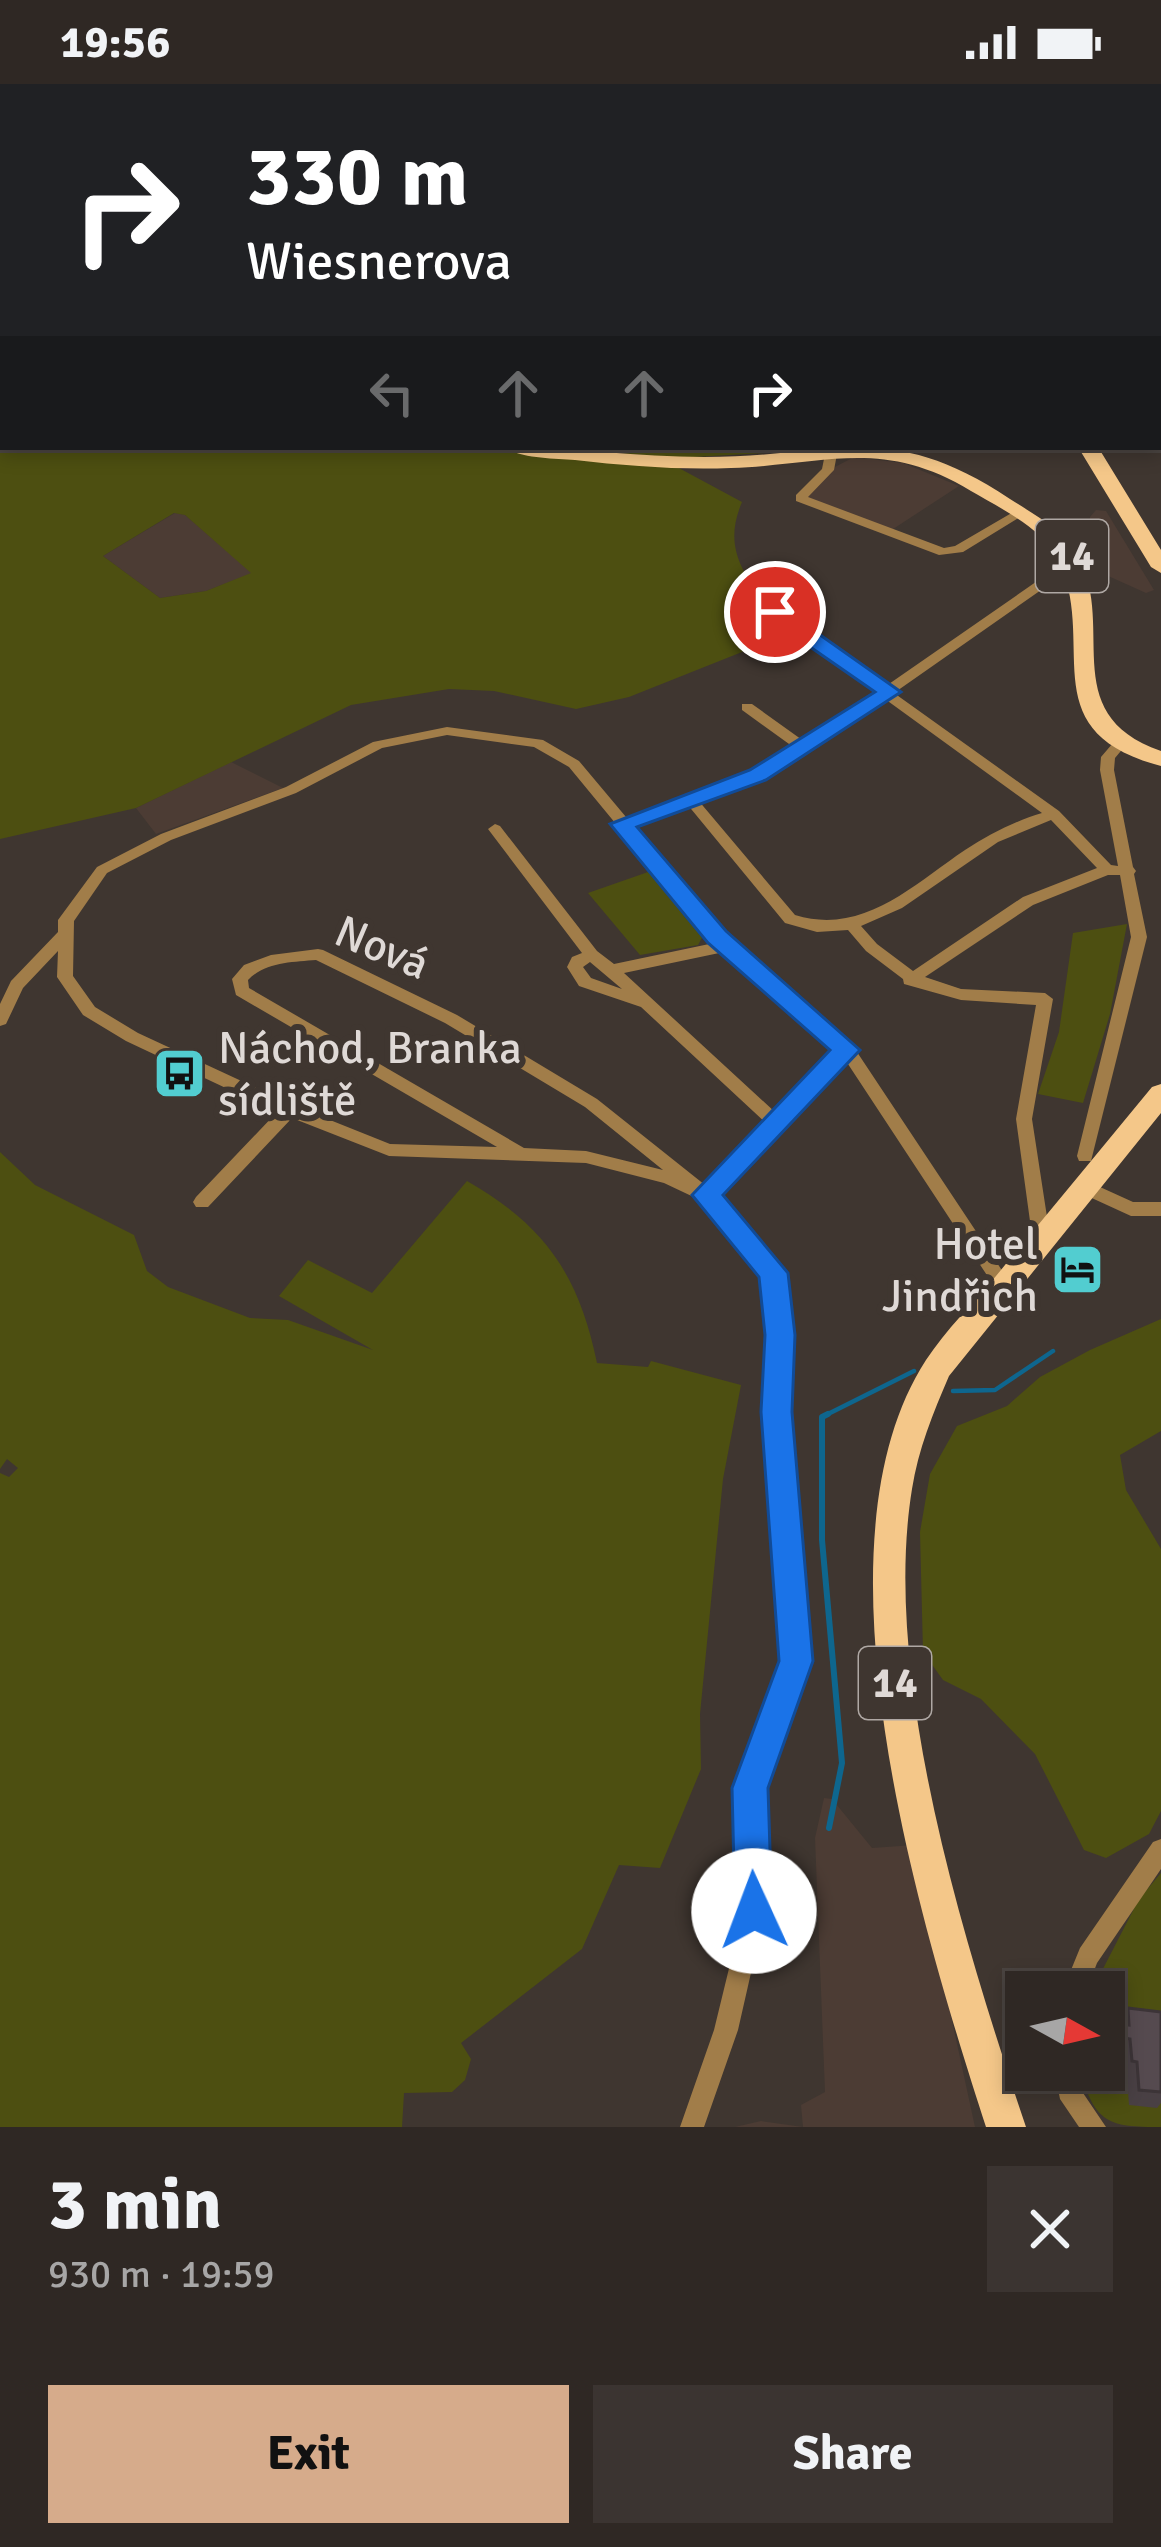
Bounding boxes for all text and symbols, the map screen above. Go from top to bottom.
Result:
text: 19:56 [60,15,170,70]
text: 330 m [246,125,468,229]
icon: right [48,132,204,288]
text: Wiesnerova [246,228,512,295]
icon: left [359,360,425,426]
icon: ahead [485,360,551,426]
icon: ahead [611,360,677,426]
icon: right [737,360,803,426]
road number: 14 [1036,520,1108,592]
pin [724,561,826,663]
icon: arrive [742,579,808,645]
street label: Nová [327,904,437,992]
place label: Náchod, Branka sídliště [218,1021,522,1128]
bus stop icon: Náchod, Branka sídliště [151,1046,207,1102]
place label: Hotel Jindřich [882,1217,1038,1324]
hotel icon: Hotel Jindřich [1049,1242,1105,1298]
road number: 14 [859,1647,931,1719]
position arrow [691,1848,817,1974]
north arrow [1005,1971,1125,2091]
map controls [1005,1971,1125,2091]
text: 3 min [48,2160,222,2249]
button: close [987,2166,1113,2292]
text: 930 m · 19:59 [48,2250,275,2298]
button: Exit [48,2385,569,2523]
button: Share [593,2385,1113,2523]

